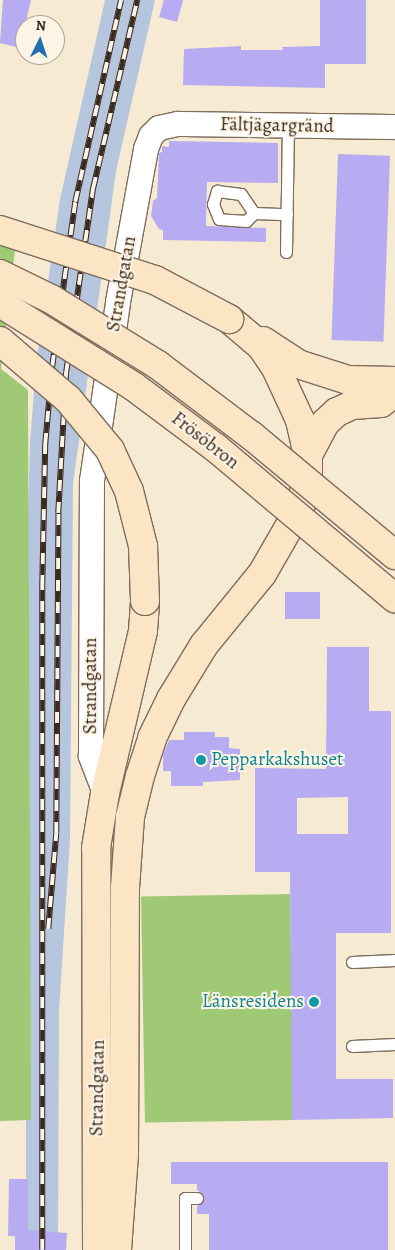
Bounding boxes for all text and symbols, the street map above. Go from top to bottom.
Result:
north arrow [15,15,65,65]
text: N [35,16,47,35]
street label: Fältjägargränd [220,114,334,138]
street label: Strandgatan [102,234,142,334]
street label: Frösöbron [167,408,243,474]
street label: Strandgatan [80,638,102,734]
place label: Pepparkakshuset [211,749,343,771]
marker: Pepparkakshuset [195,754,207,766]
place label: Länsresidens [202,991,304,1013]
marker: Länsresidens [308,996,320,1008]
street label: Strandgatan [86,1040,110,1136]

